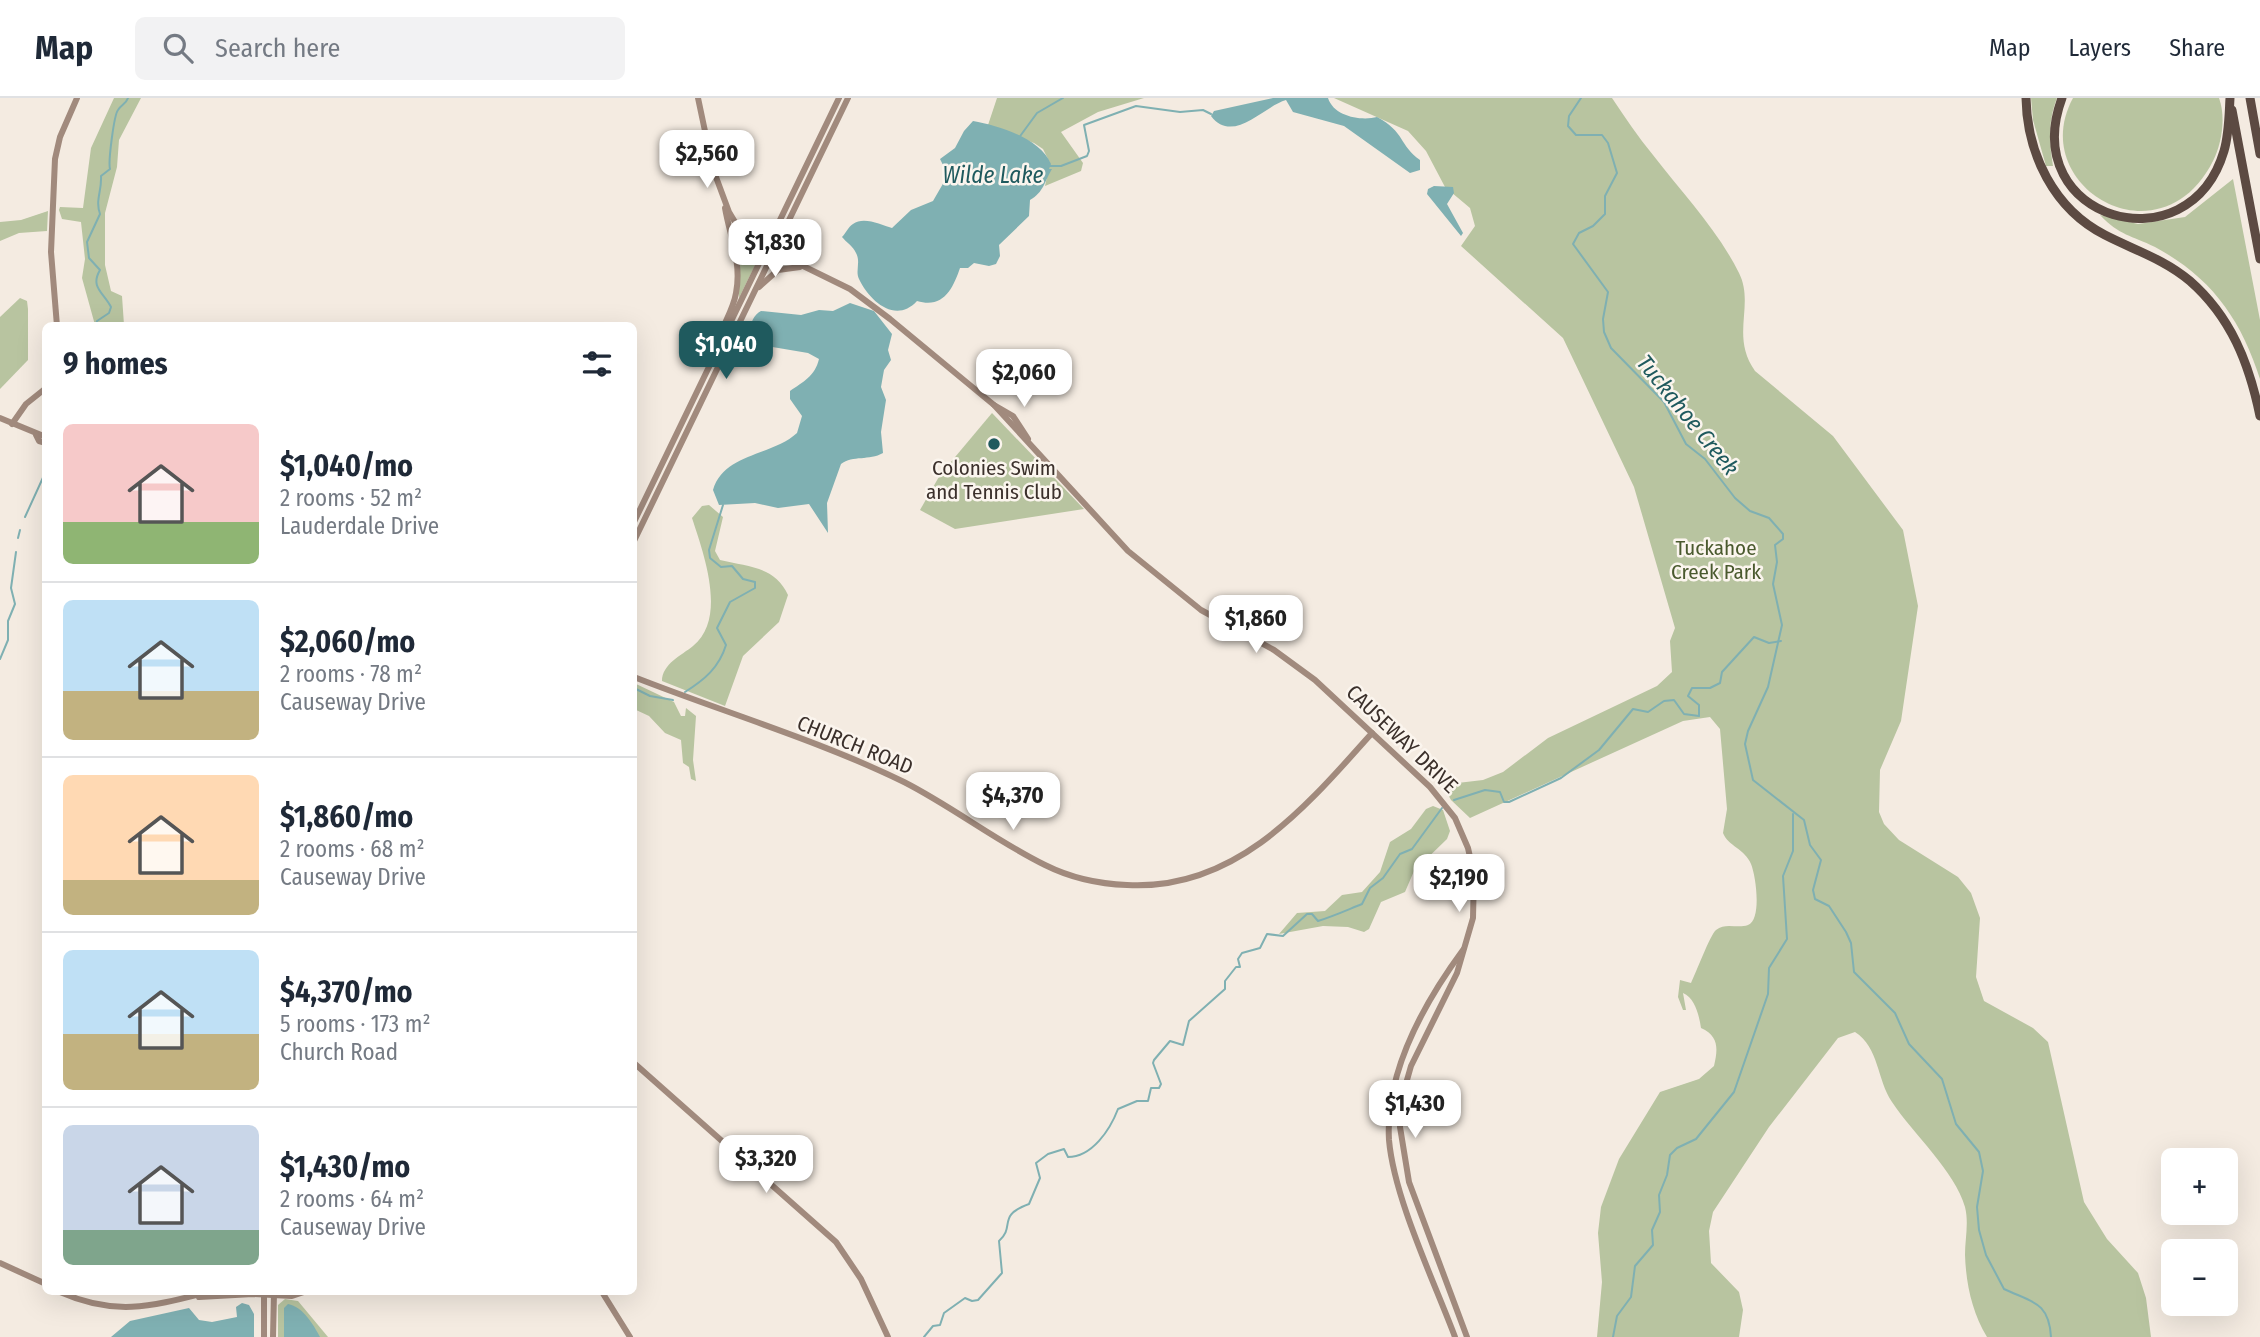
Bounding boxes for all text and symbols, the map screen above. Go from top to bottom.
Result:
search box [135,17,625,80]
text: Map [35,28,93,68]
icon: search [159,29,197,67]
text: Search here [215,33,340,64]
text: Map [1989,34,2031,62]
text: Layers [2069,34,2131,62]
text: Share [2169,34,2225,62]
pin: $2,560 [650,130,764,190]
text: $2,560 [675,139,739,167]
water label: Wilde Lake [942,161,1044,189]
pin: $1,830 [718,220,832,279]
text: $1,830 [744,228,806,256]
pin: $1,040 [669,322,783,381]
text: $1,040 [695,330,757,358]
icon: filters [578,345,616,383]
text: 9 homes [63,346,168,382]
water label: Tuckahoe Creek [1631,349,1745,481]
pin: $2,060 [967,350,1081,409]
text: $2,060 [992,358,1056,386]
marker: Colonies Swim and Tennis Club [986,436,1002,452]
text: $1,040/mo [280,448,413,484]
icon: home [119,452,203,536]
place label: Colonies Swim and Tennis Club [926,455,1062,505]
text: 2 rooms · 52 m² [280,484,422,512]
text: Lauderdale Drive [280,512,439,540]
park label: Tuckahoe Creek Park [1671,535,1761,585]
pin: $1,860 [1199,596,1313,655]
text: $1,860 [1225,604,1287,632]
text: $2,060/mo [280,624,415,660]
icon: home [119,628,203,712]
text: 2 rooms · 78 m² [280,660,422,688]
street label: CAUSEWAY DRIVE [1341,679,1463,799]
text: Causeway Drive [280,688,426,716]
street label: CHURCH ROAD [793,710,917,780]
pin: $4,370 [956,772,1070,832]
text: $4,370 [982,781,1044,809]
text: $1,860/mo [280,799,413,835]
icon: home [119,803,203,887]
text: 2 rooms · 68 m² [280,835,425,863]
pin: $2,190 [1402,854,1516,914]
text: Causeway Drive [280,863,426,891]
text: $2,190 [1430,863,1488,891]
text: $4,370/mo [280,974,413,1010]
icon: home [119,978,203,1062]
text: 5 rooms · 173 m² [280,1010,431,1038]
text: Church Road [280,1038,398,1066]
pin: $1,430 [1358,1080,1472,1140]
text: $1,430 [1385,1089,1445,1117]
pin: $3,320 [709,1136,823,1195]
text: $3,320 [735,1144,797,1172]
map controls [2161,1148,2238,1316]
button: + [2161,1148,2238,1225]
text: $1,430/mo [280,1149,410,1185]
icon: home [119,1153,203,1237]
text: 2 rooms · 64 m² [280,1185,424,1213]
text: Causeway Drive [280,1213,426,1241]
button: − [2161,1239,2238,1316]

